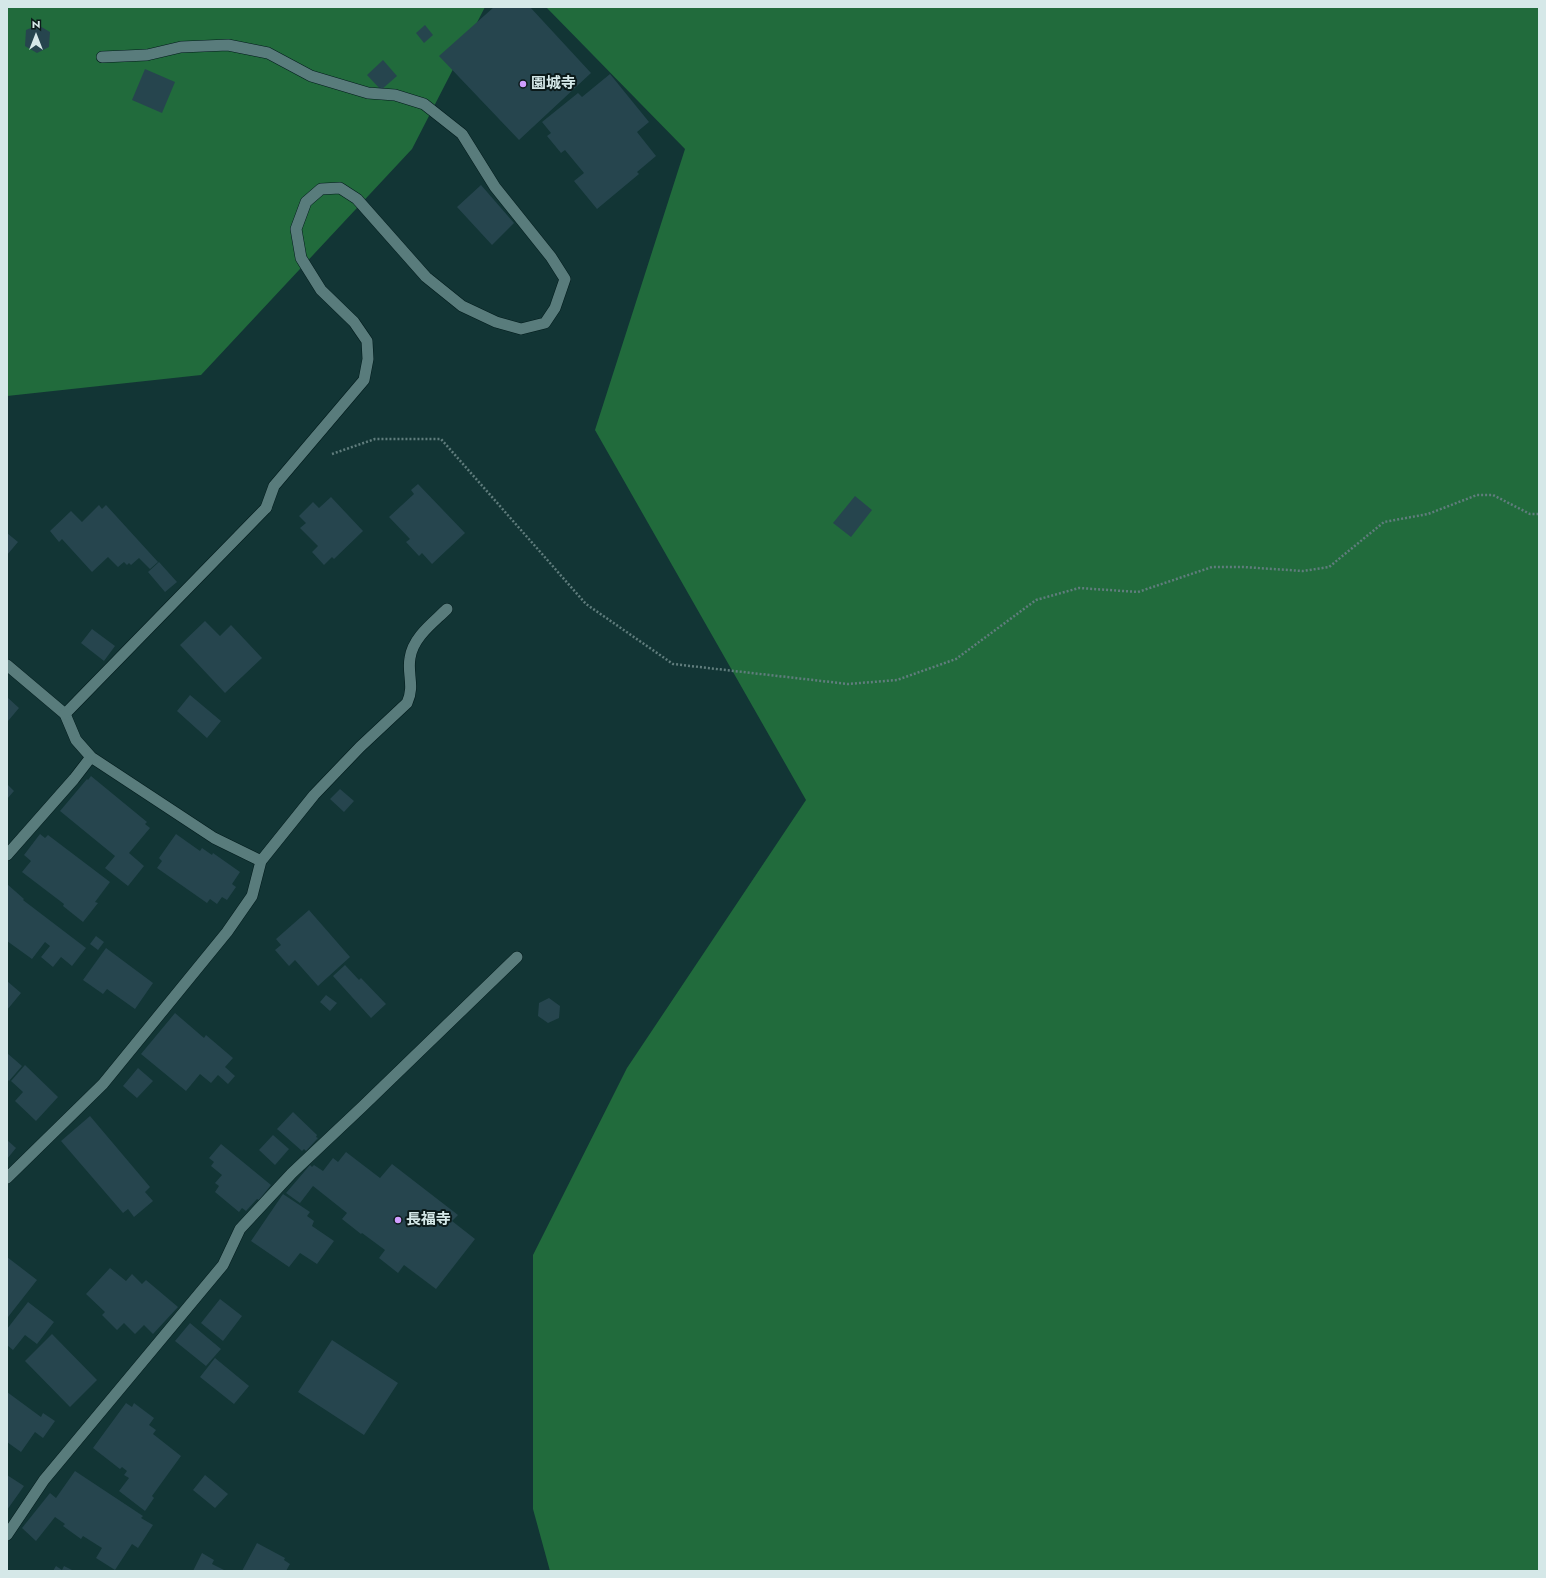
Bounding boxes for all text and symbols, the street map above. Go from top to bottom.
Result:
north arrow [16,16,56,56]
text: N [32,16,40,32]
place label: 園城寺 [531,75,576,93]
marker: 園城寺 [518,79,528,89]
place label: 長福寺 [406,1211,451,1229]
marker: 長福寺 [393,1215,403,1225]

